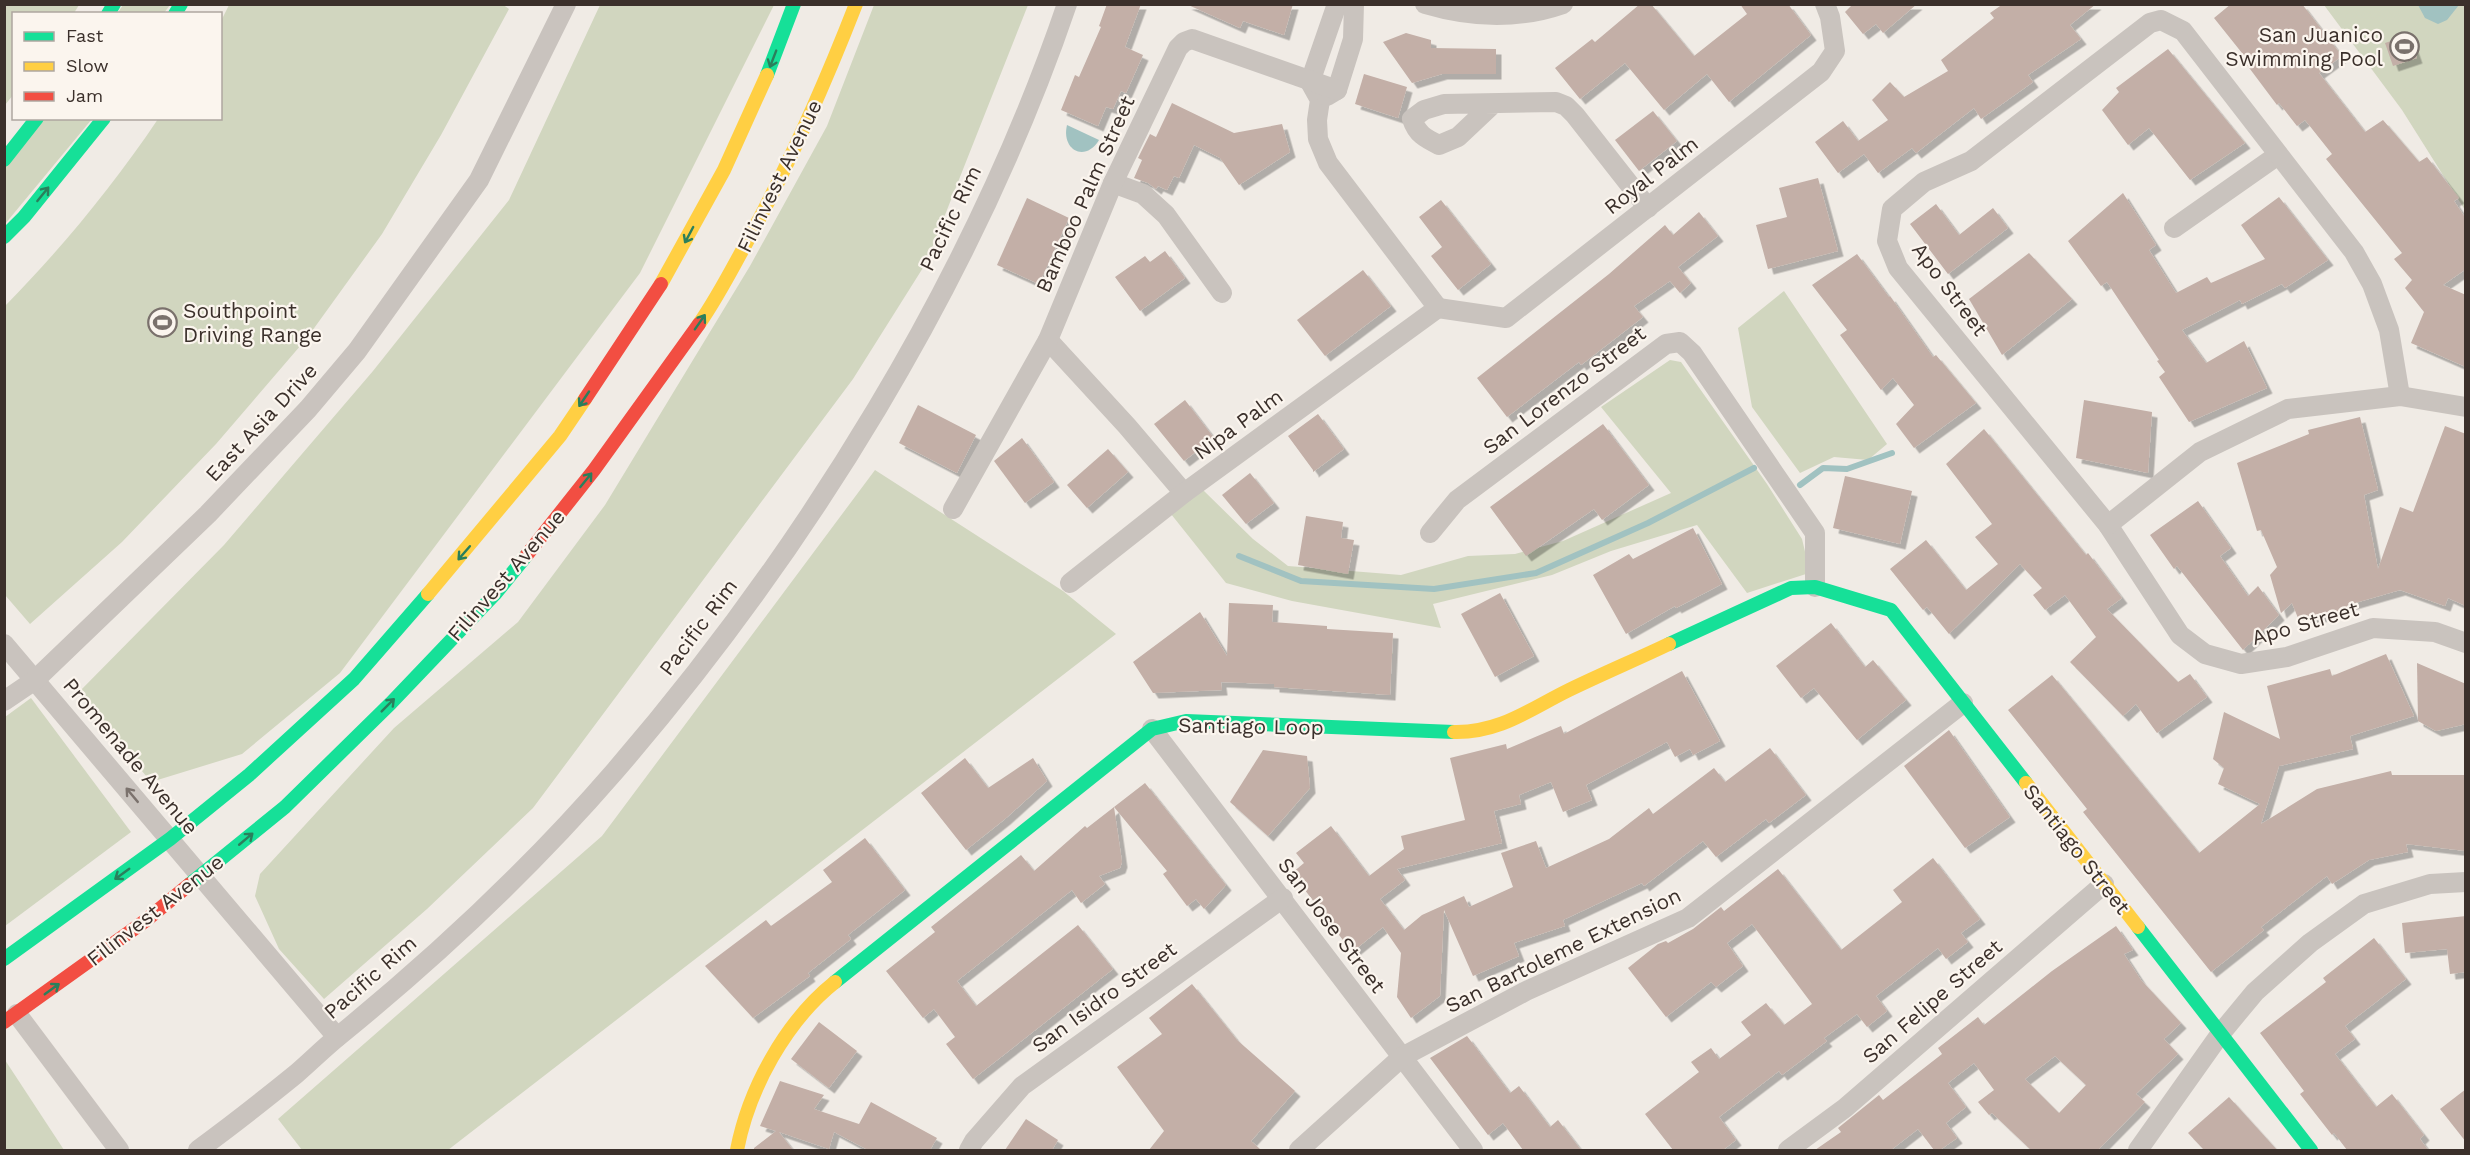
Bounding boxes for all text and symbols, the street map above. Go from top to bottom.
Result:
legend [12,12,222,120]
place label: San Juanico Swimming Pool [2225,22,2384,71]
text: Fast [66,25,104,46]
sports icon: San Juanico Swimming Pool [2388,30,2420,62]
one-way arrow [767,49,778,68]
text: Slow [66,55,109,76]
text: Jam [66,85,103,106]
street label: Bamboo Palm Street [1030,92,1140,296]
street label: Filinvest Avenue [731,96,827,256]
street label: Royal Palm [1599,131,1703,219]
street label: Pacific Rim [914,161,986,275]
one-way arrow [37,186,50,202]
one-way arrow [683,226,695,243]
street label: Apo Street [1907,238,1993,341]
place label: Southpoint Driving Range [183,298,322,347]
sports icon: Southpoint Driving Range [146,306,178,338]
one-way arrow [694,314,706,330]
street label: San Lorenzo Street [1478,320,1651,459]
street label: East Asia Drive [200,358,322,486]
street label: Nipa Palm [1189,383,1287,465]
one-way arrow [578,391,591,408]
one-way arrow [580,472,593,488]
street label: Filinvest Avenue [442,504,570,646]
one-way arrow [458,545,471,561]
street label: Pacific Rim [654,574,742,680]
street label: Apo Street [2249,596,2362,650]
street label: Promenade Avenue [58,673,204,839]
one-way arrow [381,698,396,713]
street label: Santiago Loop [1178,712,1324,740]
street label: Santiago Street [2018,779,2136,919]
one-way arrow [125,788,139,803]
one-way arrow [238,832,253,846]
street label: Filinvest Avenue [82,849,228,971]
street label: San Jose Street [1273,853,1391,998]
one-way arrow [115,868,131,880]
street label: San Bartoleme Extension [1441,882,1685,1018]
street label: Pacific Rim [319,930,421,1024]
street label: San Felipe Street [1857,933,2007,1068]
street label: San Isidro Street [1027,936,1181,1058]
one-way arrow [44,983,60,995]

